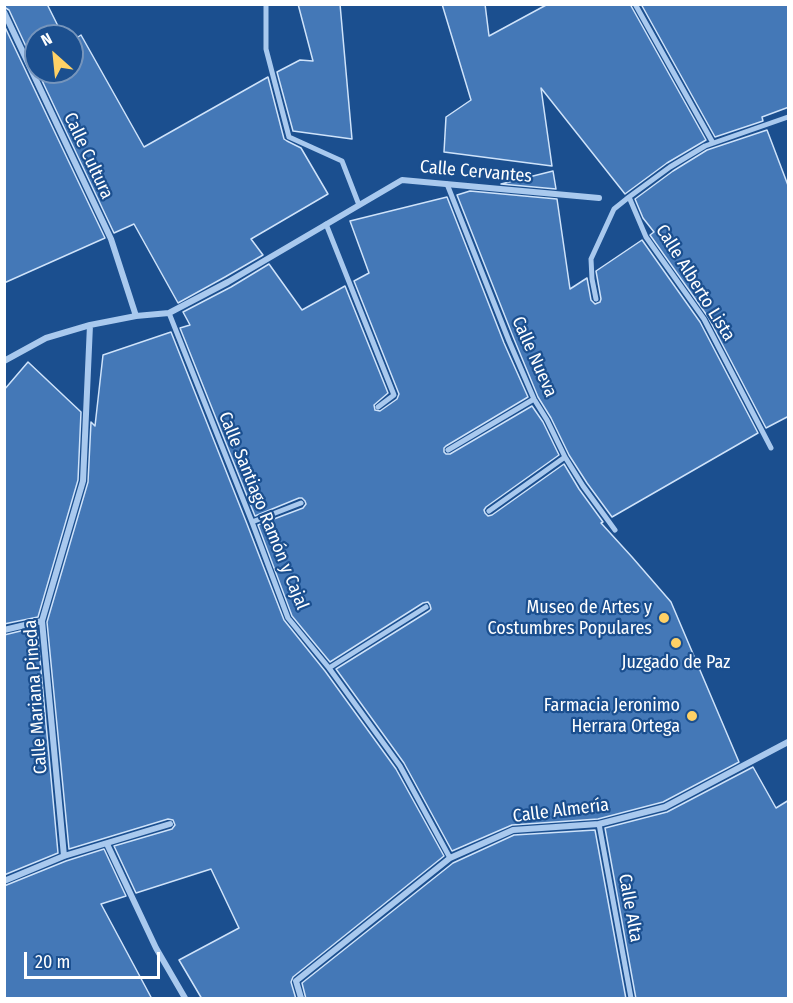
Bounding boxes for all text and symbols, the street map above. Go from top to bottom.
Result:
north arrow [24,24,84,84]
text: N [38,29,55,50]
street label: Calle Cultura [59,109,117,203]
street label: Calle Cervantes [419,156,533,188]
street label: Calle Alberto Lista [651,221,739,345]
street label: Calle Nueva [507,313,561,401]
street label: Calle Santiago Ramón y Cajal [213,409,313,613]
place label: Museo de Artes y Costumbres Populares [488,597,652,640]
marker: Museo de Artes y Costumbres Populares [657,611,671,625]
street label: Calle Mariana Pineda [20,619,52,775]
marker: Juzgado de Paz [669,636,683,650]
place label: Juzgado de Paz [622,652,730,674]
place label: Farmacia Jeronimo Herrara Ortega [544,695,680,738]
marker: Farmacia Jeronimo Herrara Ortega [685,709,699,723]
street label: Calle Almería [512,794,610,828]
street label: Calle Alta [613,872,647,944]
scale bar [27,940,164,978]
text: 20 m [35,951,70,973]

